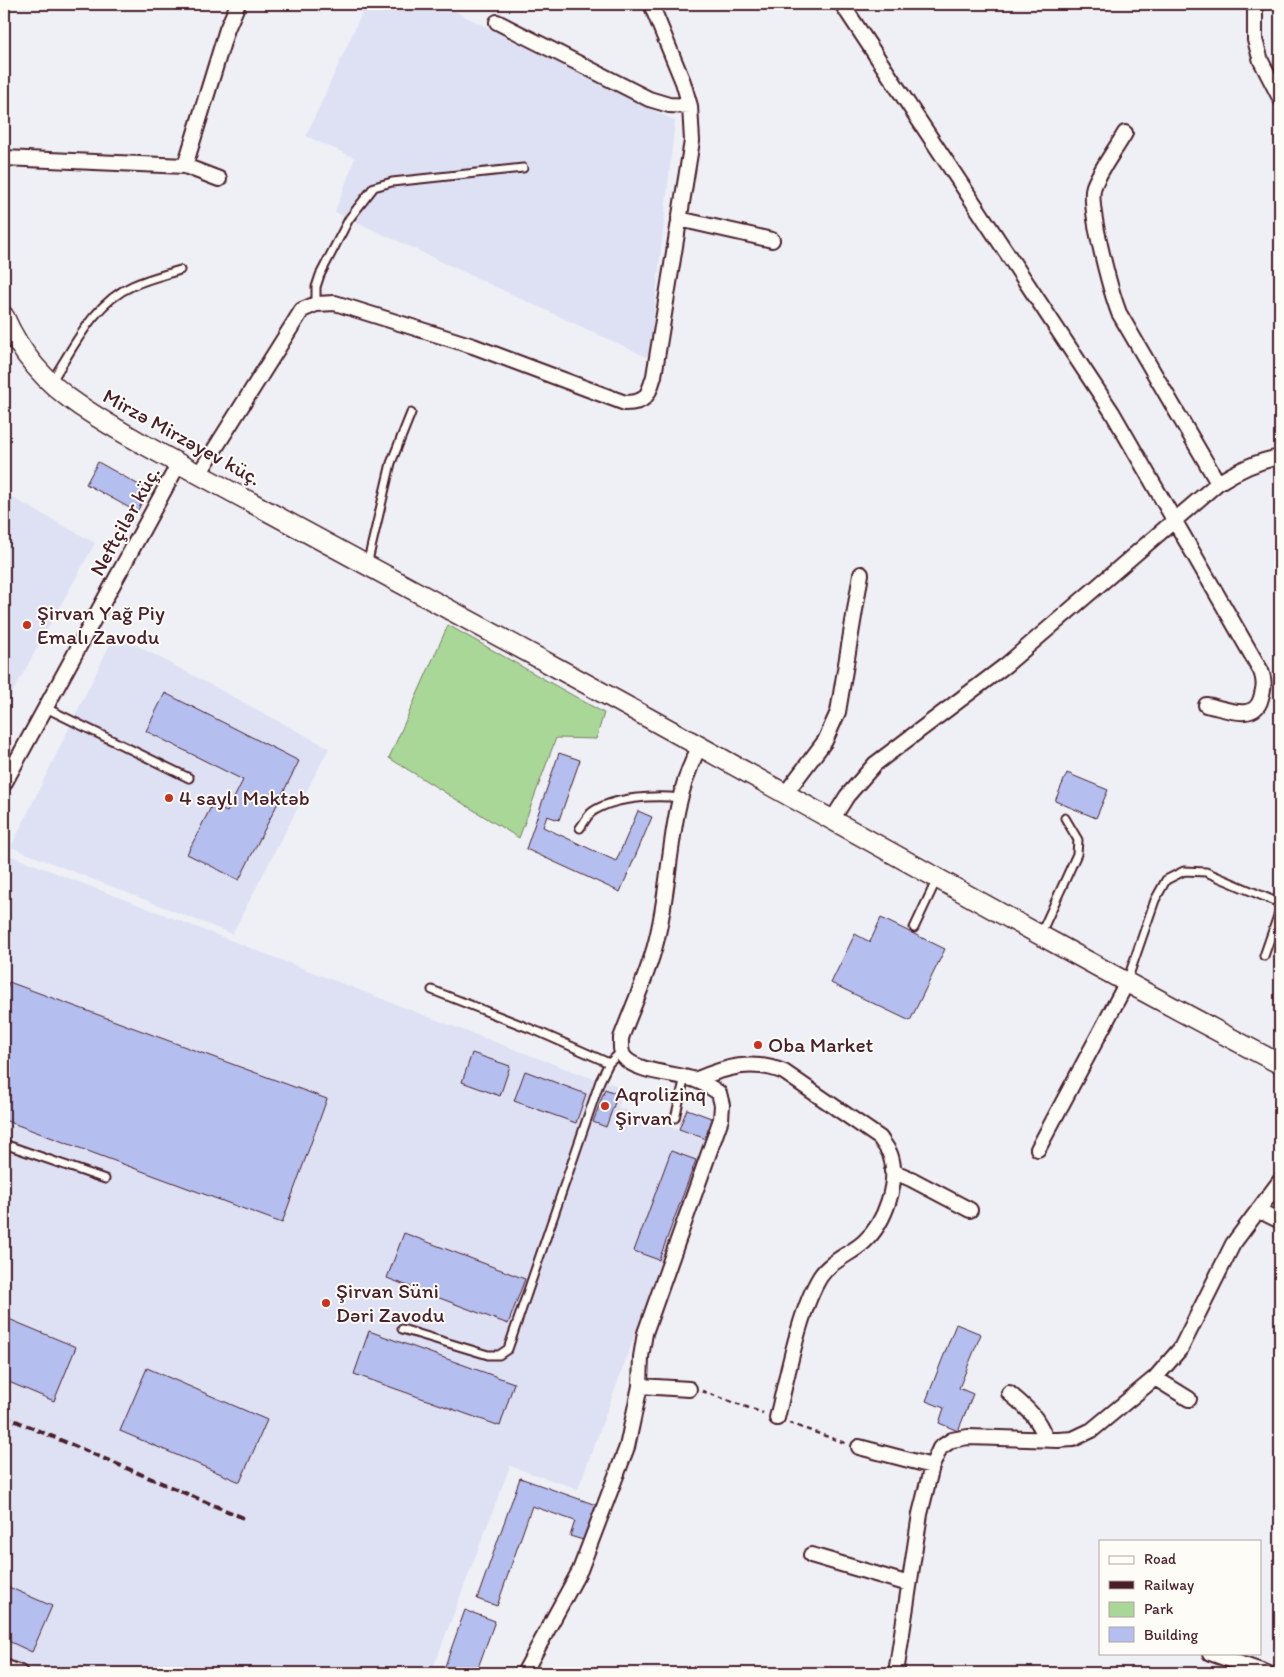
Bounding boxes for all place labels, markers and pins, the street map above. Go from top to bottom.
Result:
place label: Şirvan Yağ Piy Emalı Zavodu [37,600,165,649]
marker: Şirvan Yağ Piy Emalı Zavodu [21,619,33,631]
place label: 4 saylı Məktəb [179,785,310,810]
marker: 4 saylı Məktəb [163,792,175,804]
place label: Oba Market [768,1032,874,1057]
marker: Oba Market [752,1039,764,1051]
place label: Aqrolizinq Şirvan [615,1081,706,1130]
marker: Aqrolizinq Şirvan [599,1100,611,1112]
place label: Şirvan Süni Dəri Zavodu [336,1278,445,1327]
marker: Şirvan Süni Dəri Zavodu [320,1297,332,1309]

